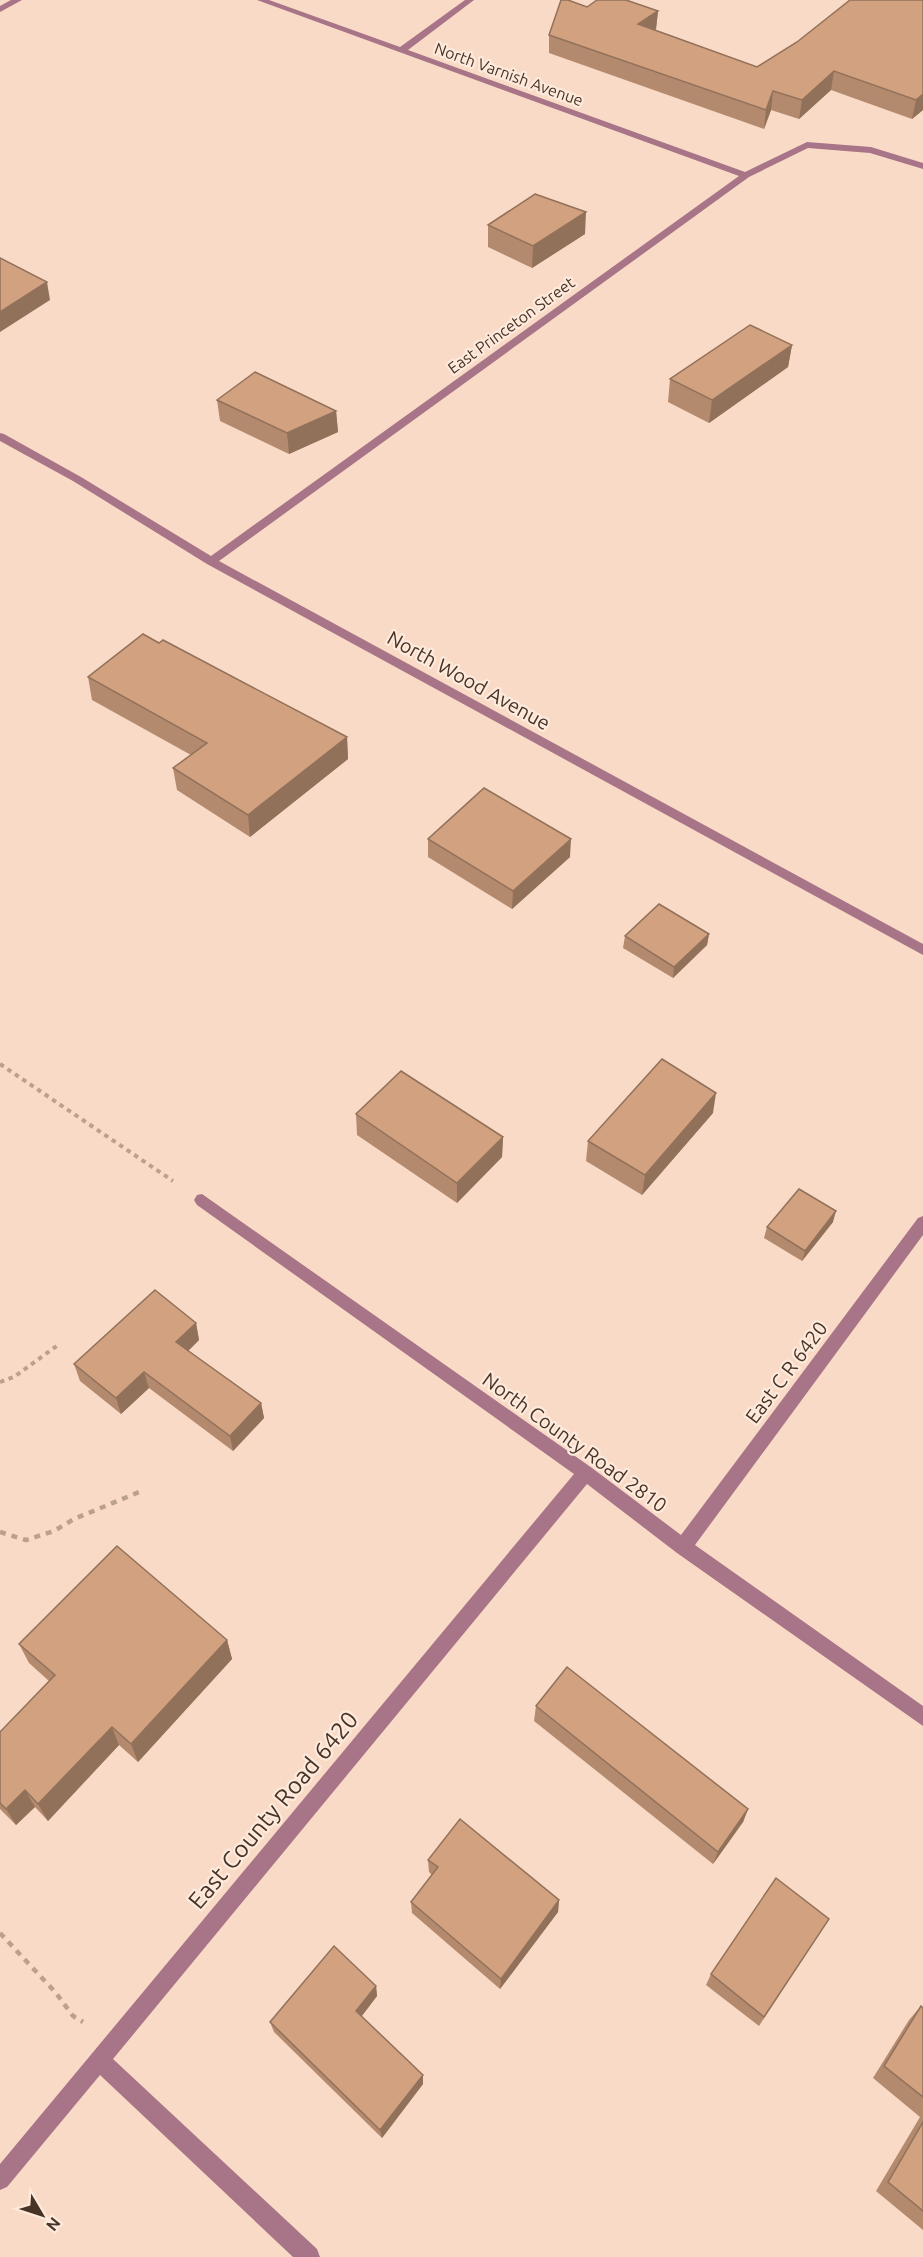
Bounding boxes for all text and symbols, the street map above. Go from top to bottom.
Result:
street label: North Varnish Avenue [432,39,586,109]
street label: East Princeton Street [444,273,578,377]
street label: North Wood Avenue [384,626,554,734]
street label: East C R 6420 [740,1317,832,1427]
street label: North County Road 2810 [478,1367,672,1517]
street label: East County Road 6420 [183,1706,363,1914]
north arrow [12,2185,72,2245]
text: N [43,2214,64,2235]

